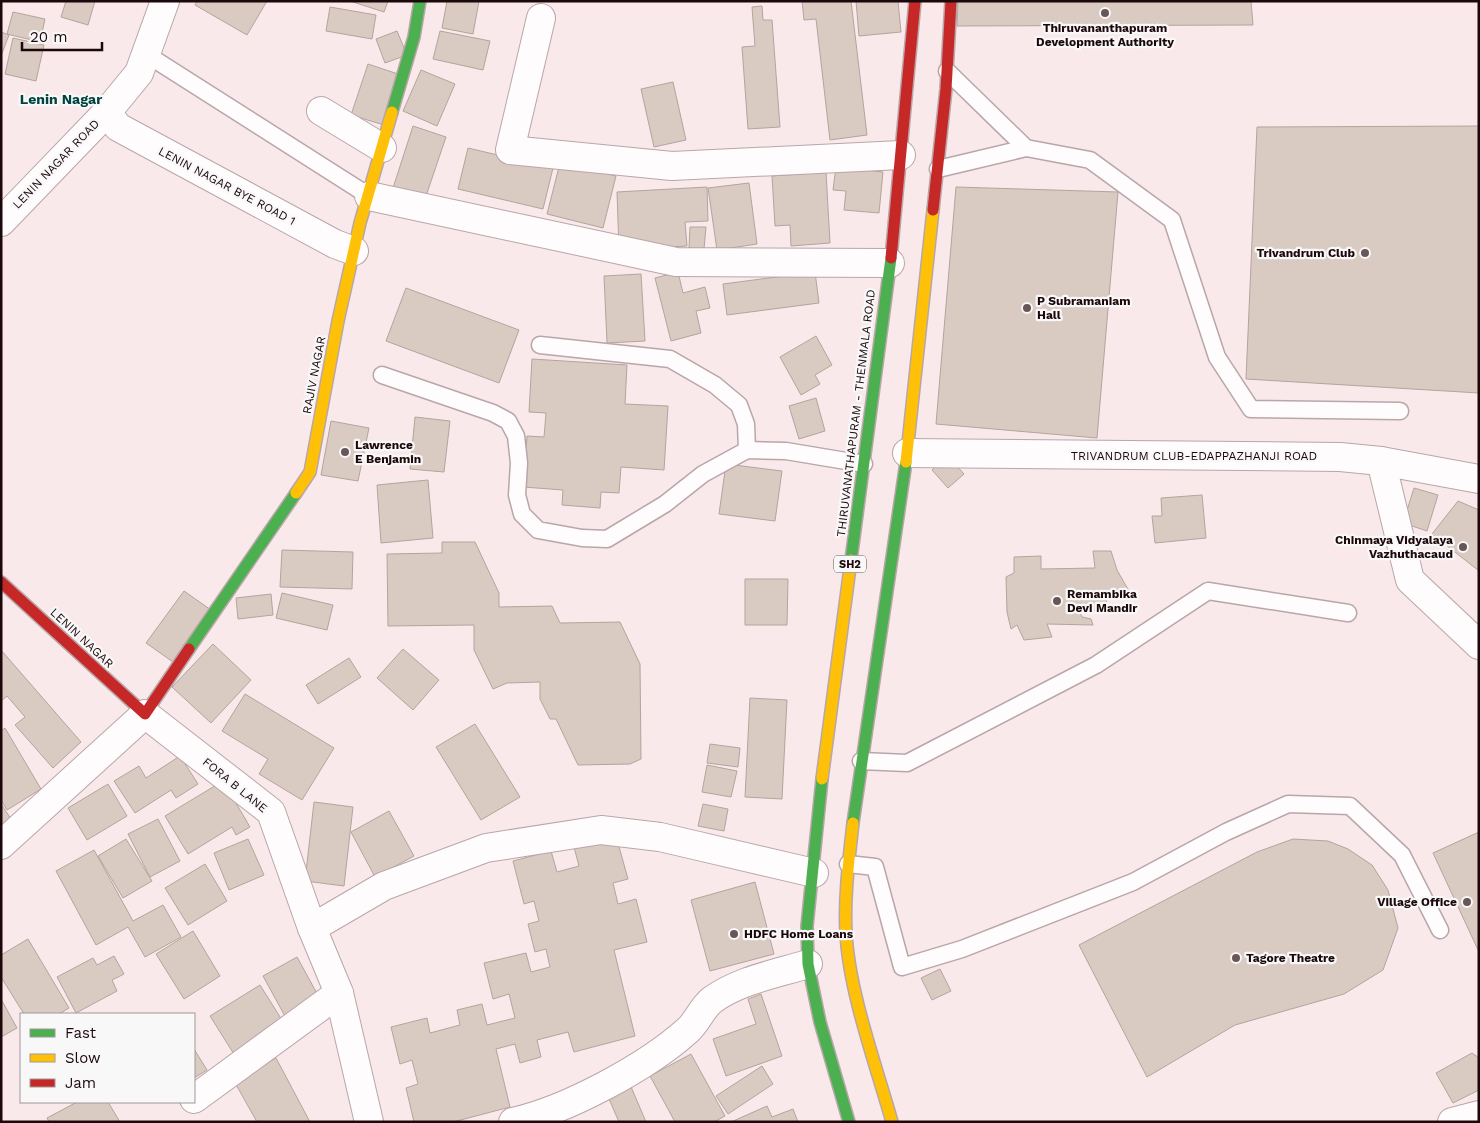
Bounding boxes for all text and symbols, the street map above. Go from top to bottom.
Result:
marker: Thiruvananthapuram Development Authority [1099,7,1111,19]
scale bar [22,20,102,52]
place label: Thiruvananthapuram Development Authority [1036,21,1174,49]
text: 20 m [30,28,68,46]
district label: Lenin Nagar [20,91,102,107]
street label: LENIN NAGAR ROAD [10,117,102,211]
street label: LENIN NAGAR BYE ROAD 1 [156,144,298,228]
place label: Trivandrum Club [1256,246,1355,260]
marker: Trivandrum Club [1359,247,1371,259]
street label: THIRUVANATHAPURAM - THENMALA ROAD [834,288,878,538]
place label: P Subramaniam Hall [1037,294,1130,322]
marker: P Subramaniam Hall [1021,302,1033,314]
street label: RAJIV NAGAR [300,335,328,415]
place label: Lawrence E Benjamin [355,438,421,466]
marker: Lawrence E Benjamin [339,446,351,458]
street label: TRIVANDRUM CLUB-EDAPPAZHANJI ROAD [1071,449,1317,463]
place label: Chinmaya Vidyalaya Vazhuthacaud [1335,533,1453,561]
marker: Chinmaya Vidyalaya Vazhuthacaud [1457,541,1469,553]
road number: SH2 [834,556,866,572]
place label: Remambika Devi Mandir [1067,587,1138,615]
marker: Remambika Devi Mandir [1051,595,1063,607]
street label: LENIN NAGAR [48,605,116,671]
street label: FORA B LANE [200,755,270,816]
place label: Village Office [1377,895,1457,909]
marker: Village Office [1461,896,1473,908]
place label: HDFC Home Loans [744,927,854,941]
marker: HDFC Home Loans [728,928,740,940]
place label: Tagore Theatre [1246,951,1335,965]
marker: Tagore Theatre [1230,952,1242,964]
legend [20,1013,195,1103]
text: Fast [65,1024,97,1042]
text: Slow [65,1049,101,1067]
text: Jam [65,1074,96,1092]

